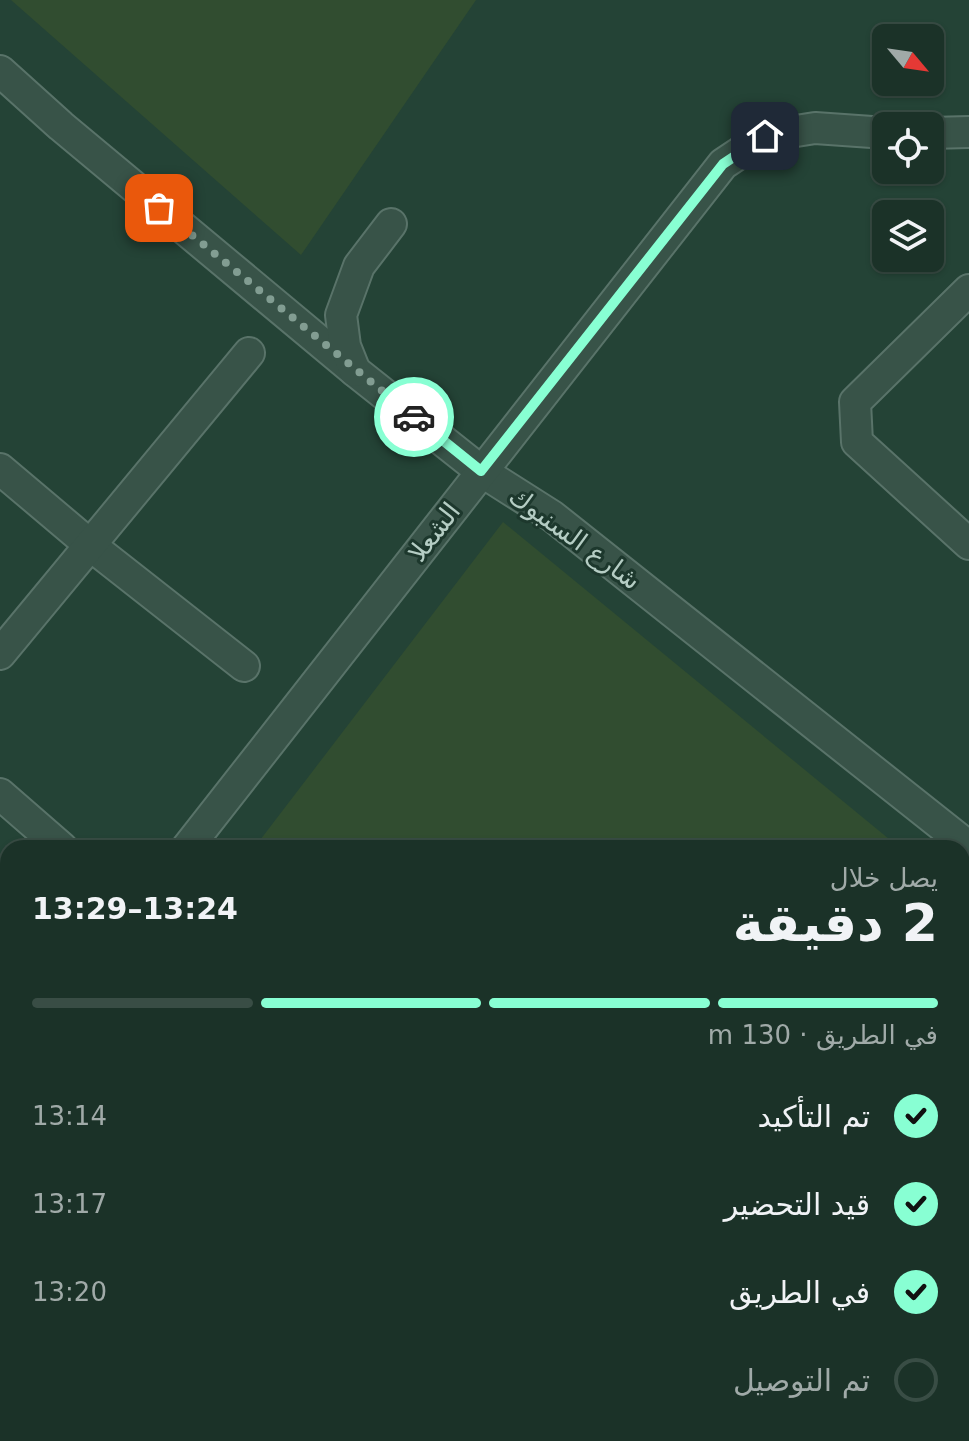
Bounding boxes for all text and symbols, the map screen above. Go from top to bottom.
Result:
north arrow [872,24,944,96]
map controls [872,24,944,272]
pin [731,102,799,170]
button: locate [872,112,944,184]
icon: home [743,114,787,158]
pin [125,174,193,242]
icon: bag [137,186,181,230]
button: layers [872,200,944,272]
courier [374,377,454,457]
icon: car [392,395,436,439]
street label: شارع السنبوك [503,480,646,596]
street label: الشعلا [402,497,466,567]
text: يصل خلال [830,863,938,893]
text: 13:24–13:29 [32,891,238,926]
text: 2 دقيقة [733,893,938,953]
text: في الطريق · 130 m [708,1020,938,1050]
icon: check [894,1094,938,1138]
text: تم التأكيد [757,1099,870,1134]
text: 13:14 [32,1101,107,1131]
icon: check [894,1182,938,1226]
text: قيد التحضير [724,1187,870,1222]
text: 13:17 [32,1189,107,1219]
icon: check [894,1270,938,1314]
text: في الطريق [729,1275,870,1310]
text: 13:20 [32,1277,107,1307]
text: تم التوصيل [733,1363,870,1398]

